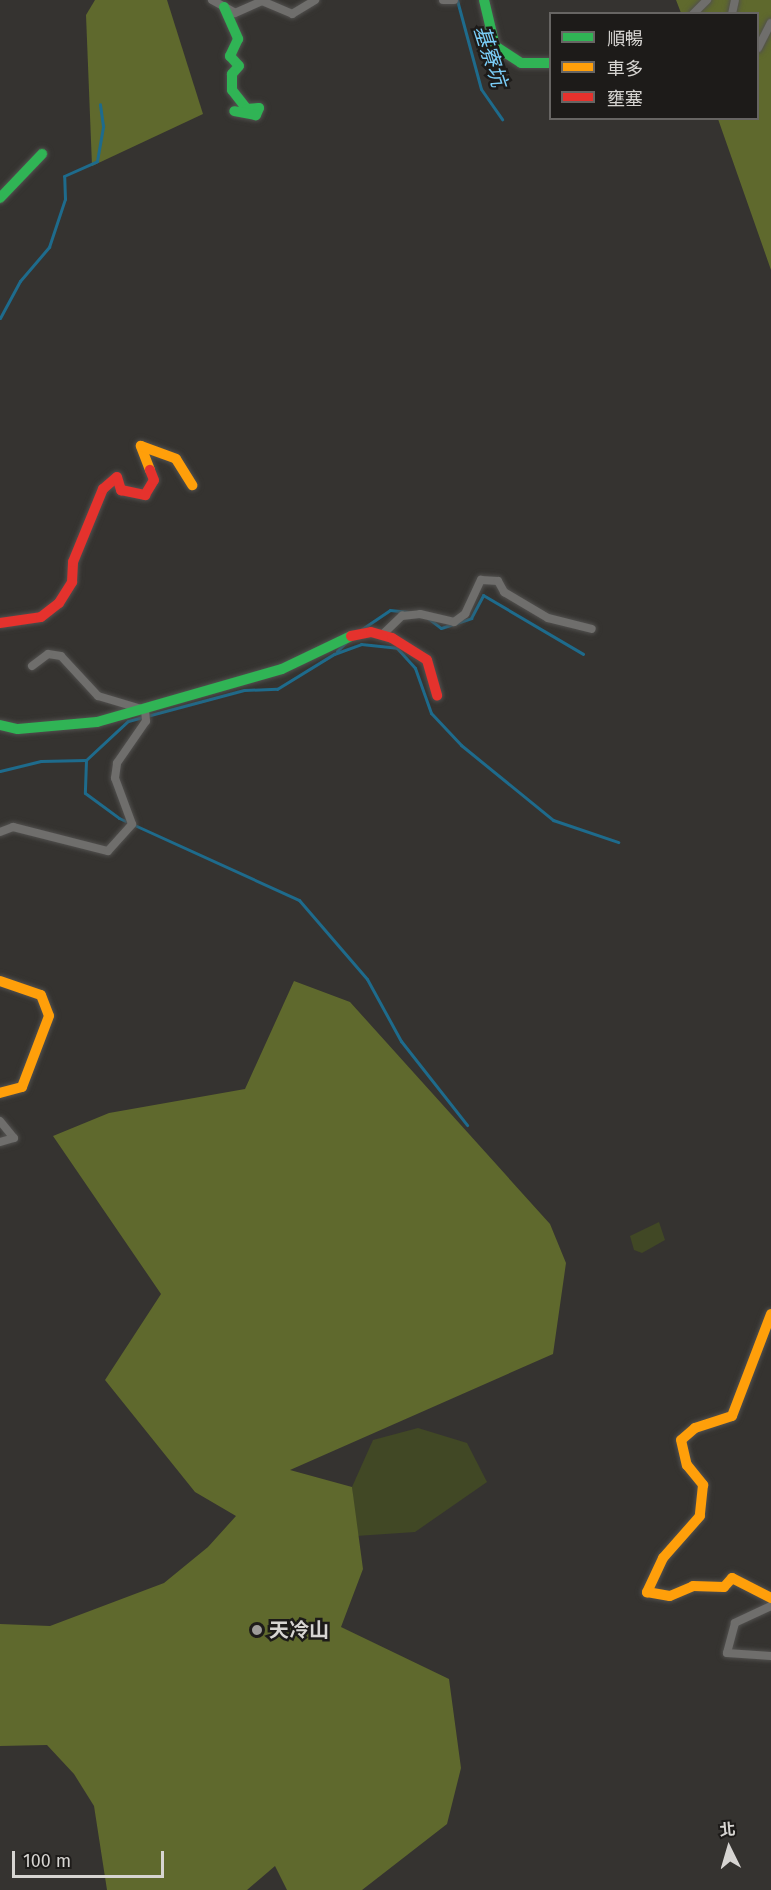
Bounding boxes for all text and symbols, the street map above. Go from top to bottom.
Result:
legend [549,12,759,120]
water label: 基寮坑 [468,22,512,90]
text: 順暢 [607,28,643,50]
text: 車多 [607,58,643,80]
text: 壅塞 [607,88,643,110]
place label: 天冷山 [269,1618,329,1642]
marker: 天冷山 [250,1623,264,1637]
north arrow [699,1818,759,1878]
text: 北 [719,1819,736,1840]
scale bar [15,1839,166,1877]
text: 100 m [23,1850,71,1872]

